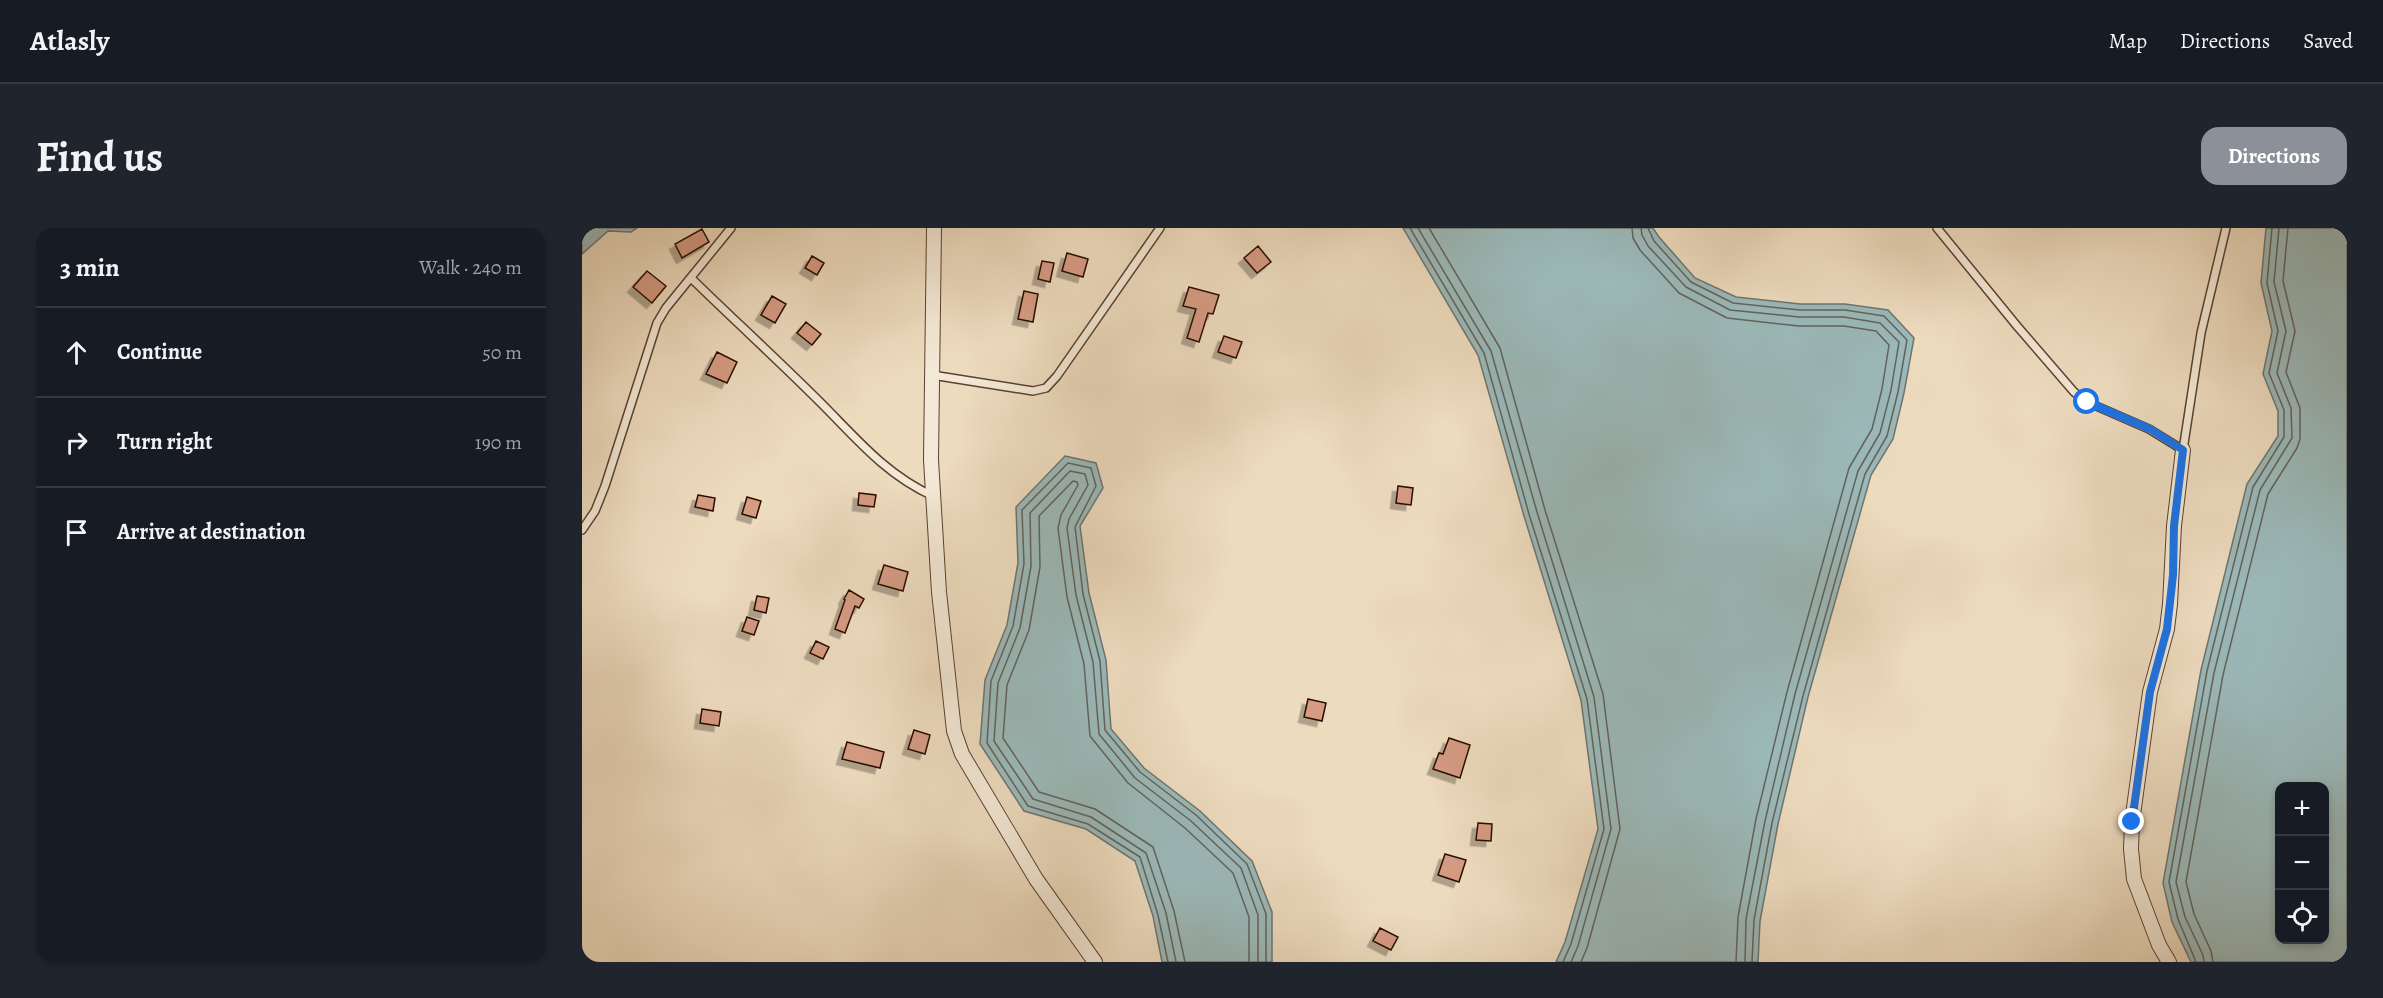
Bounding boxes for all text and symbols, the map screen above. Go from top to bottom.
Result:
text: Atlasly [30,22,109,60]
text: Map [2109,27,2147,55]
text: Directions [2180,27,2270,55]
text: Saved [2303,27,2353,55]
button: Directions [2201,127,2347,185]
text: Find us [36,128,163,185]
text: 3 min [60,250,120,285]
text: Walk · 240 m [419,254,522,281]
icon: ahead [60,336,93,369]
text: Continue [117,337,202,367]
text: 50 m [482,339,522,366]
route start [2073,388,2099,414]
icon: right [60,426,93,459]
text: Turn right [117,427,213,457]
text: 190 m [475,429,522,456]
icon: arrive [60,516,93,549]
text: Arrive at destination [117,517,306,547]
map controls [2275,782,2329,944]
button: + [2275,782,2329,836]
route end [2118,808,2144,834]
button: − [2275,836,2329,890]
button: locate [2275,890,2329,944]

